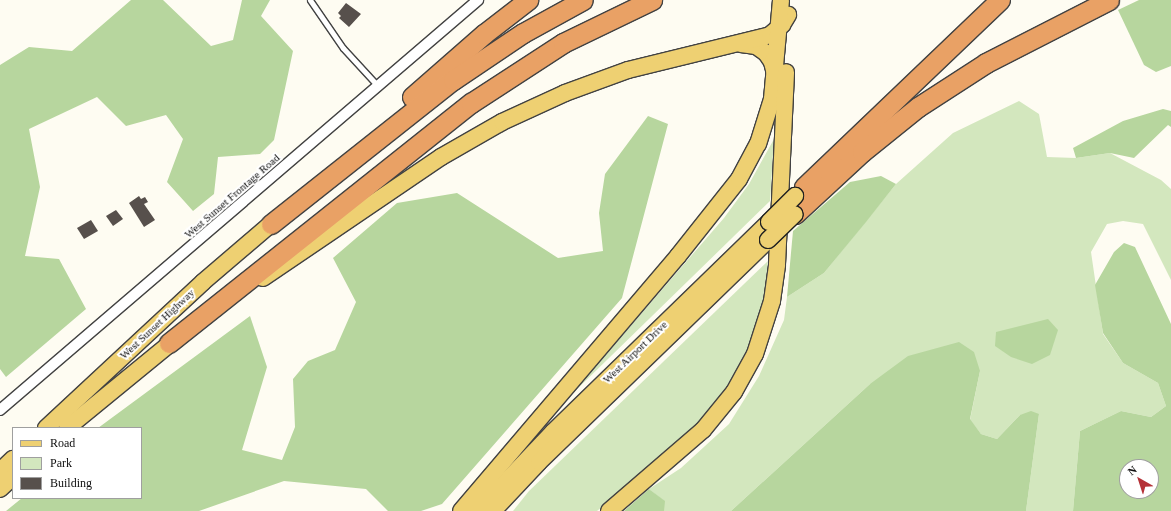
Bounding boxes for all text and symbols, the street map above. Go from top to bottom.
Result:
street label: West Sunset Frontage Road [182,151,282,241]
street label: West Sunset Highway [117,286,197,362]
street label: West Airport Drive [600,318,670,386]
legend [12,427,142,499]
text: Road [50,436,75,450]
text: Park [50,456,72,470]
north arrow [1119,459,1159,499]
text: N [1125,463,1139,478]
text: Building [50,476,92,490]

